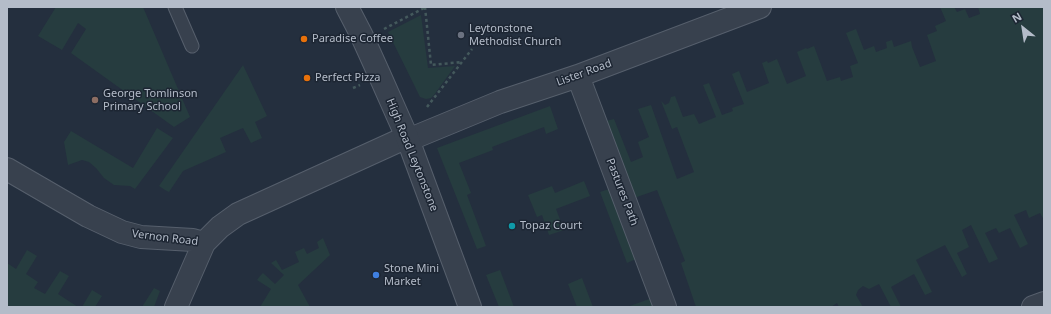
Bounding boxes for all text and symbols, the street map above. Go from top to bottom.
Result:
north arrow [1003,8,1043,48]
text: N [1009,8,1024,26]
place label: Leytonstone Methodist Church [469,22,561,48]
marker: Leytonstone Methodist Church [456,30,466,40]
place label: Paradise Coffee [312,32,393,46]
marker: Paradise Coffee [299,34,309,44]
street label: Lister Road [555,57,613,89]
place label: Perfect Pizza [315,71,381,85]
marker: Perfect Pizza [302,73,312,83]
place label: George Tomlinson Primary School [103,87,198,113]
marker: George Tomlinson Primary School [90,95,100,105]
street label: High Road Leytonstone [383,97,441,213]
street label: Pastures Path [603,156,641,228]
place label: Topaz Court [520,219,582,233]
marker: Topaz Court [507,221,517,231]
street label: Vernon Road [131,227,199,249]
place label: Stone Mini Market [384,262,439,288]
marker: Stone Mini Market [371,270,381,280]

